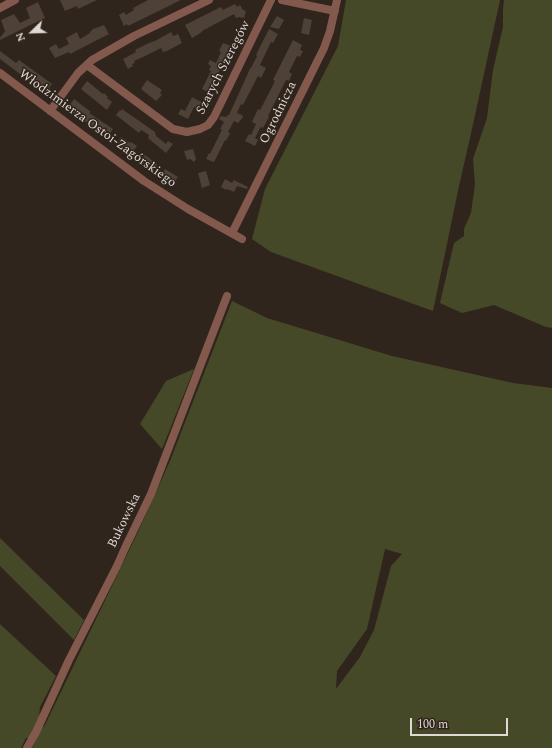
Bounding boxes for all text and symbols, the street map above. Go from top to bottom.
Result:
north arrow [12,12,52,52]
street label: Szarych Szeregów [194,19,254,117]
text: N [11,29,30,44]
street label: Włodzimierza Ostoi-Zagórskiego [15,67,179,191]
street label: Ogrodnicza [257,79,301,147]
street label: Bukowska [105,491,145,551]
scale bar [412,710,510,736]
text: 100 m [417,715,448,734]

